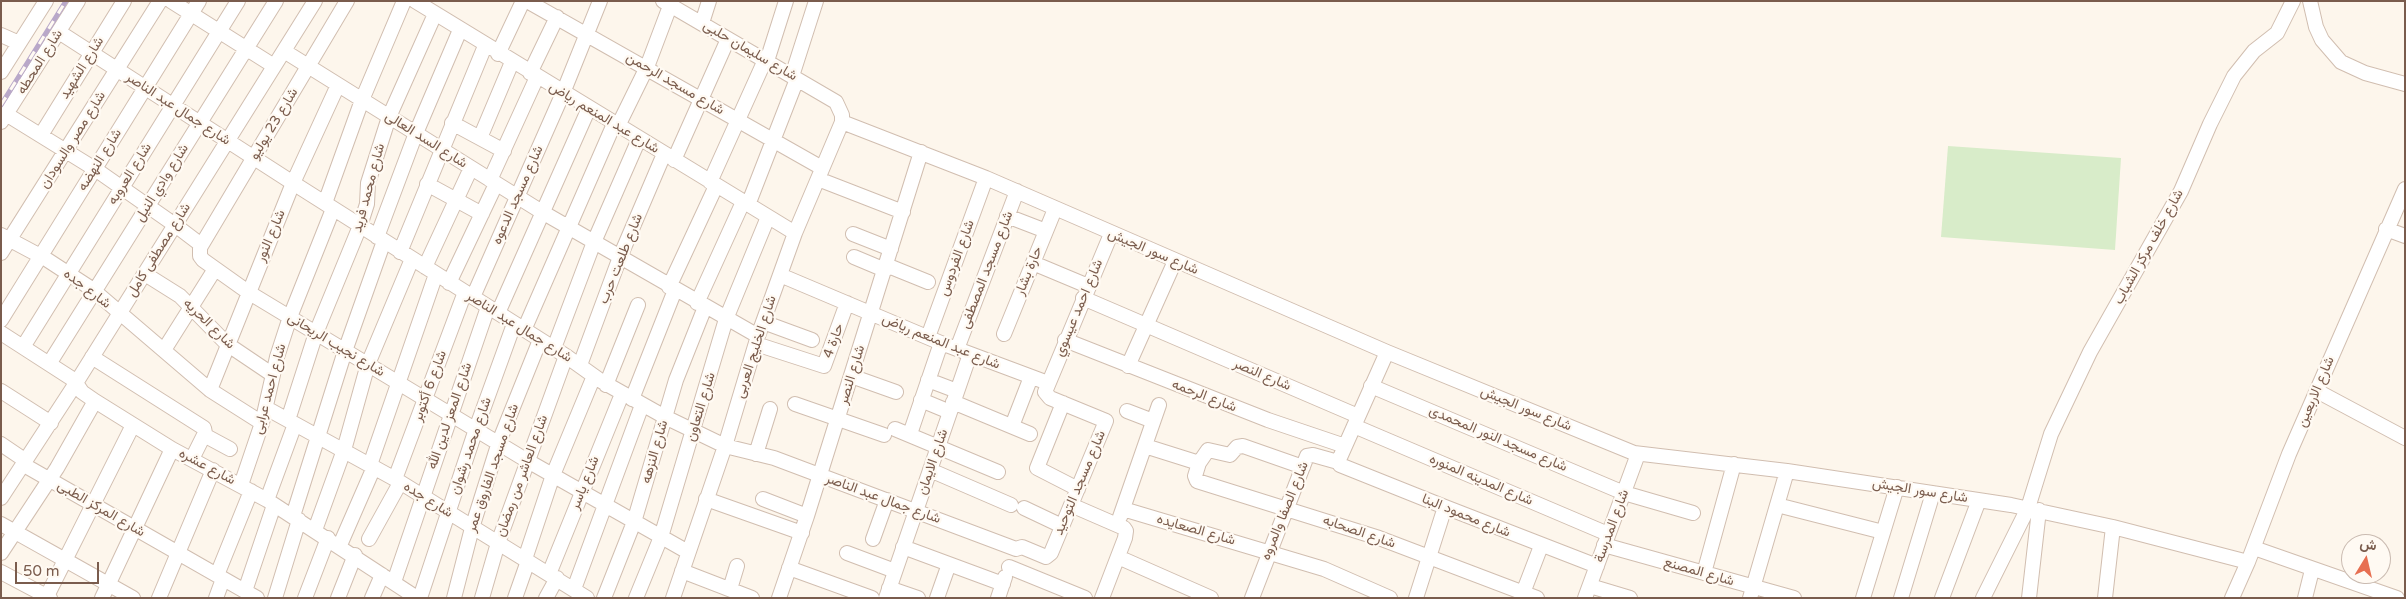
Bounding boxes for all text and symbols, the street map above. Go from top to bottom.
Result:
street label: شارع سليمان حلبى [700,17,800,85]
street label: شارع المحطه [13,26,67,98]
street label: شارع الشهيد [56,34,108,102]
street label: شارع مسجد الرحمن [623,49,727,119]
street label: شارع جمال عبد الناصر [122,69,234,149]
street label: شارع عبد المنعم رياض [546,78,662,158]
street label: شارع 23 يوليو [246,85,302,163]
street label: شارع مصر والسودان [36,88,110,192]
street label: شارع السد العالى [382,108,470,172]
street label: شارع النهضه [74,126,126,194]
street label: شارع العروبه [104,140,156,208]
street label: شارع وادي النيل [131,141,193,225]
street label: شارع محمد فريد [349,142,389,234]
street label: شارع مسجد الدعوه [489,143,547,247]
street label: شارع خلف مركز الشباب [2110,187,2188,307]
street label: شارع مصطفى كامل [123,200,195,300]
street label: شارع النور [253,207,289,265]
street label: شارع مسجد المصطفى [957,209,1017,331]
street label: شارع طلعت حرب [595,211,647,307]
street label: شارع الفردوس [935,218,979,298]
street label: شارع سور الجيش [1105,225,1201,279]
street label: حارة بشار [1012,244,1046,298]
street label: شارع احمد عيسوي [1051,257,1107,359]
street label: شارع جده [60,266,114,312]
street label: شارع جمال عبد الناصر [463,288,575,366]
street label: شارع الخليج العربى [731,293,781,401]
street label: شارع الحريه [180,295,238,353]
street label: شارع نجيب الريحانى [284,309,388,381]
street label: شارع عبد المنعم رياض [880,311,1002,373]
street label: حارة 4 [820,321,848,361]
street label: شارع احمد عرابى [250,342,290,436]
street label: شارع النصر [835,343,869,407]
street label: شارع 6 أكتوبر [409,348,451,424]
street label: شارع الاربعين [2294,354,2338,430]
street label: شارع النصر [1231,355,1293,395]
street label: شارع المعز لدين الله [424,360,476,472]
street label: شارع التعاون [683,370,719,444]
street label: شارع الرحمه [1169,376,1239,416]
street label: شارع سور الجيش [1478,383,1574,435]
street label: شارع محمد رشوان [447,395,495,497]
street label: شارع مسجد الفاروق عمر [463,402,523,534]
street label: شارع مسجد النور المحمدى [1426,402,1570,476]
street label: شارع العاشر من رمضان [492,413,552,539]
street label: شارع النزهه [638,418,672,486]
street label: شارع الايمان [914,427,952,497]
street label: شارع مسجد التوحيد [1050,428,1110,538]
street label: شارع عشره [176,445,238,489]
street label: شارع المدينه المنوره [1427,451,1535,509]
street label: شارع ياسر [567,454,603,512]
street label: شارع الصفا والمروه [1258,459,1312,563]
street label: شارع جمال عبد الناصر [823,470,943,528]
street label: شارع سور الجيش [1871,475,1969,507]
street label: شارع المركز الطبى [54,477,148,541]
street label: شارع جده [400,478,456,522]
street label: شارع المدرسة [1591,487,1633,565]
street label: شارع محمود البنا [1419,491,1513,541]
street label: شارع الصعايده [1155,511,1237,549]
street label: شارع الصحابه [1320,512,1398,552]
north arrow [2341,534,2391,584]
text: ش [2359,535,2378,554]
scale bar [18,552,101,584]
street label: شارع المصنع [1662,554,1736,590]
text: 50 m [23,562,60,580]

